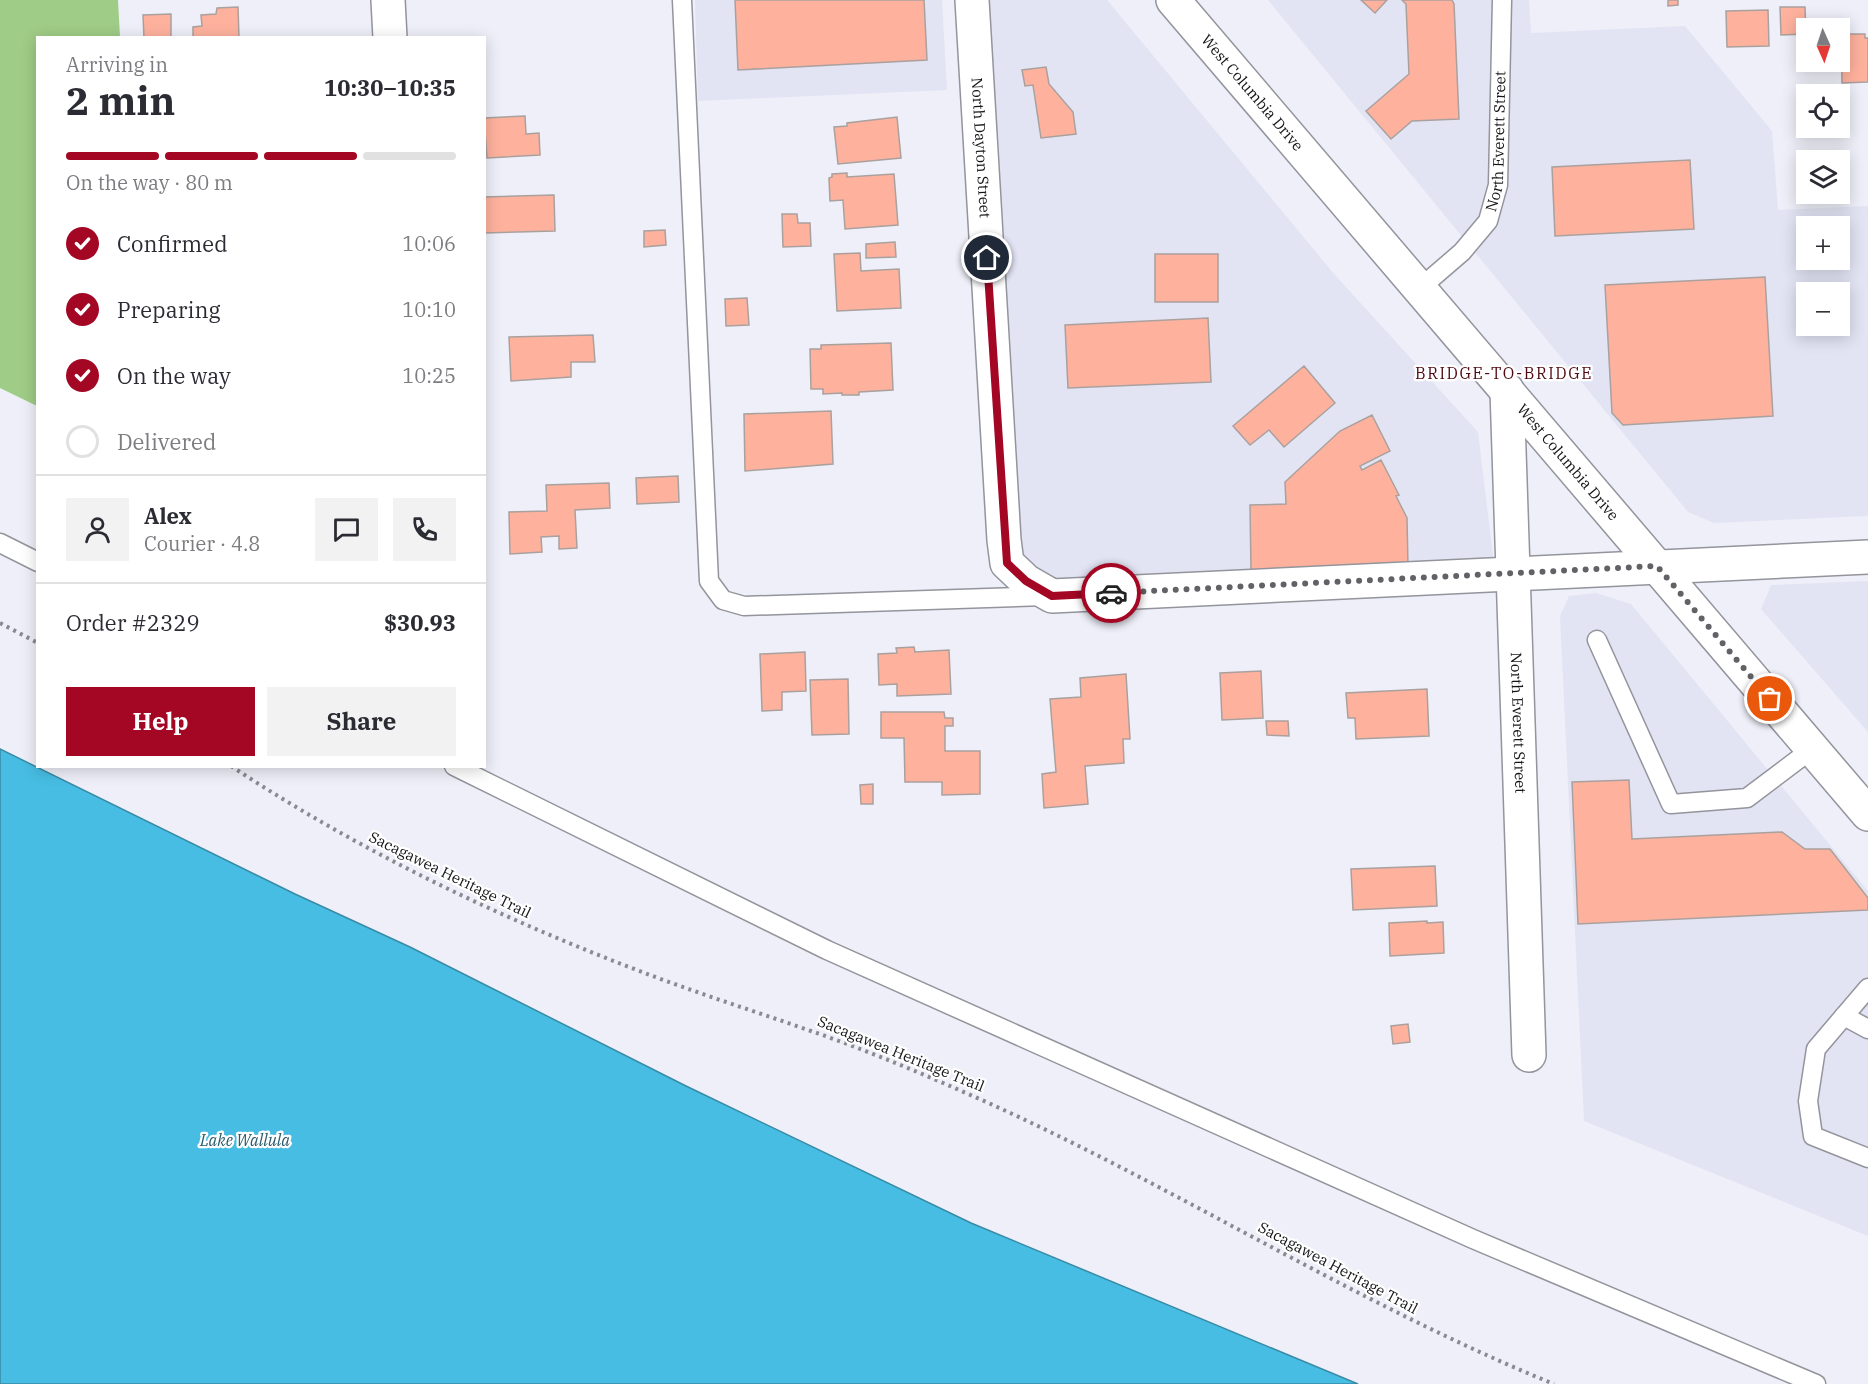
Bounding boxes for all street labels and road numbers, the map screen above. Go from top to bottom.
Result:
street label: West Columbia Drive [1198,30,1308,155]
street label: North Everett Street [1481,71,1509,214]
street label: North Dayton Street [968,77,995,219]
street label: West Columbia Drive [1513,400,1623,524]
street label: North Everett Street [1507,652,1530,794]
street label: Sacagawea Heritage Trail [366,827,534,922]
street label: Sacagawea Heritage Trail [815,1011,987,1096]
street label: Sacagawea Heritage Trail [1255,1217,1421,1318]

